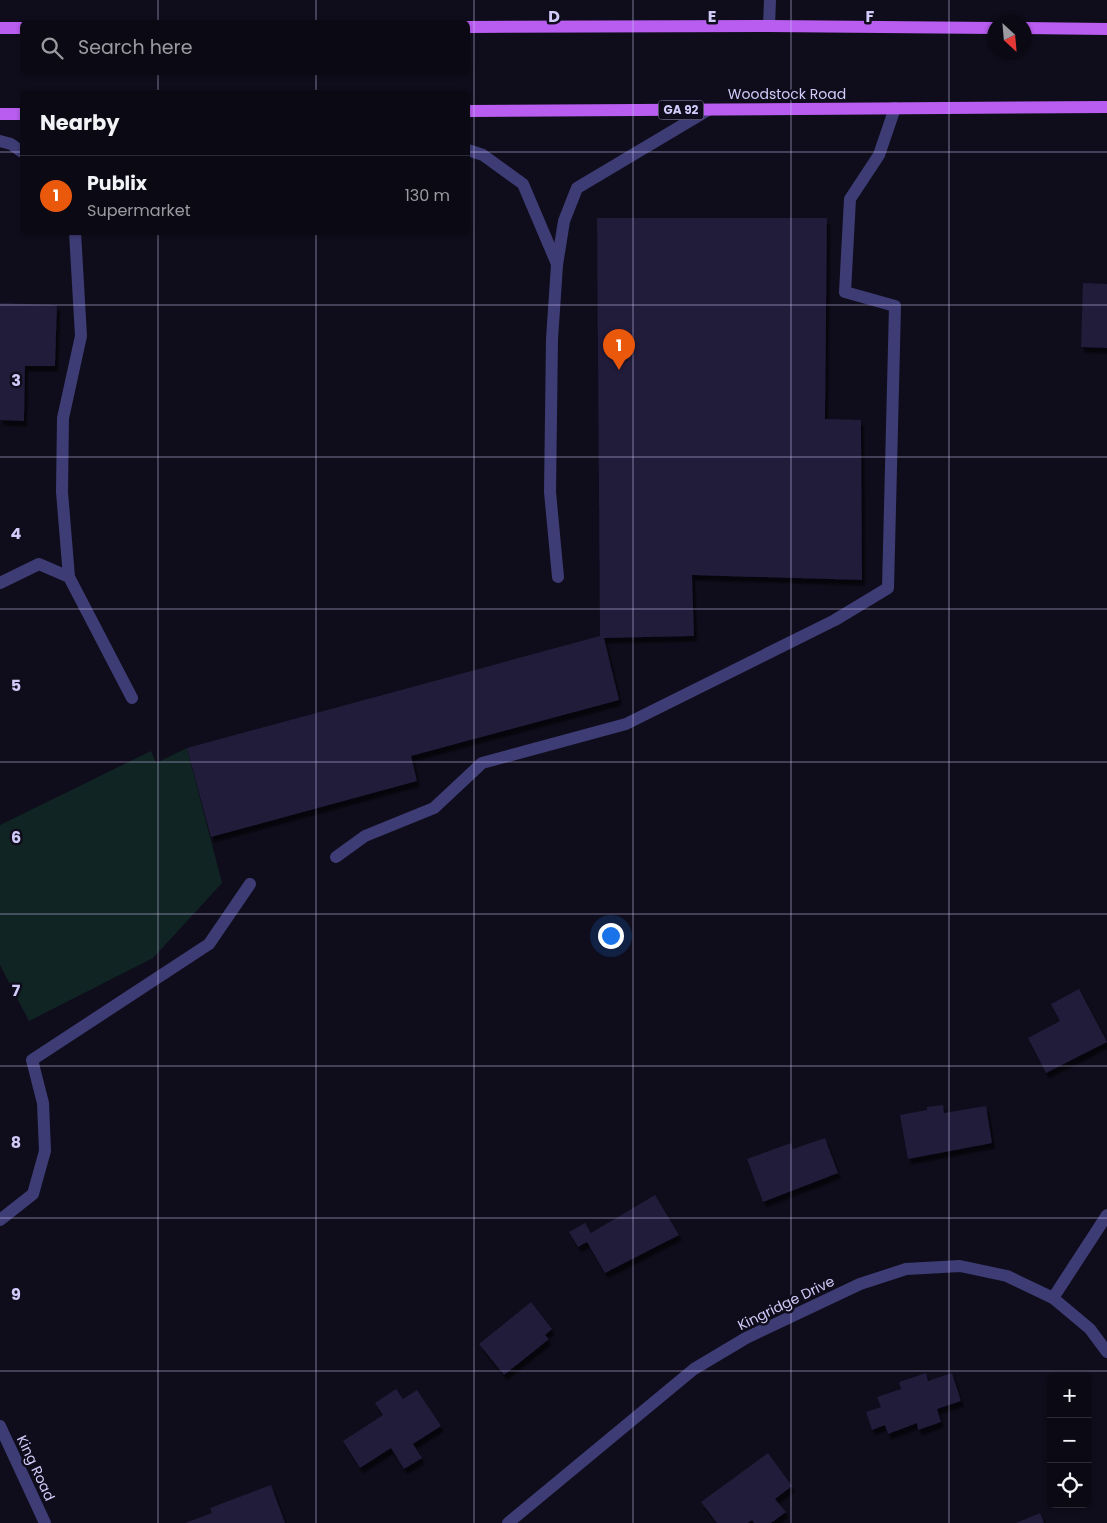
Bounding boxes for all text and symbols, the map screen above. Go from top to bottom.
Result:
text: D [548,5,560,28]
text: E [708,5,716,28]
text: F [866,5,875,28]
north arrow [987,15,1032,60]
search box [20,20,470,75]
icon: search [38,34,66,62]
text: Search here [78,34,192,61]
street label: Woodstock Road [728,84,846,104]
road number: GA 92 [658,100,704,120]
text: Nearby [40,108,120,137]
text: Publix [87,170,147,197]
text: 1 [53,184,59,207]
text: 130 m [405,184,450,207]
text: Supermarket [87,199,191,222]
pin: 1 [603,329,635,370]
text: 3 [11,369,21,392]
text: 4 [11,522,22,545]
text: 5 [11,674,21,697]
text: 6 [11,826,21,849]
your location [598,923,624,949]
text: 7 [12,979,21,1002]
text: 8 [11,1131,21,1154]
street label: Kingridge Drive [734,1271,838,1335]
text: 9 [11,1283,21,1306]
map controls [1047,1373,1092,1508]
button: + [1047,1373,1092,1418]
button: − [1047,1418,1092,1463]
street label: King Road [12,1432,60,1504]
button: locate [1047,1463,1092,1508]

